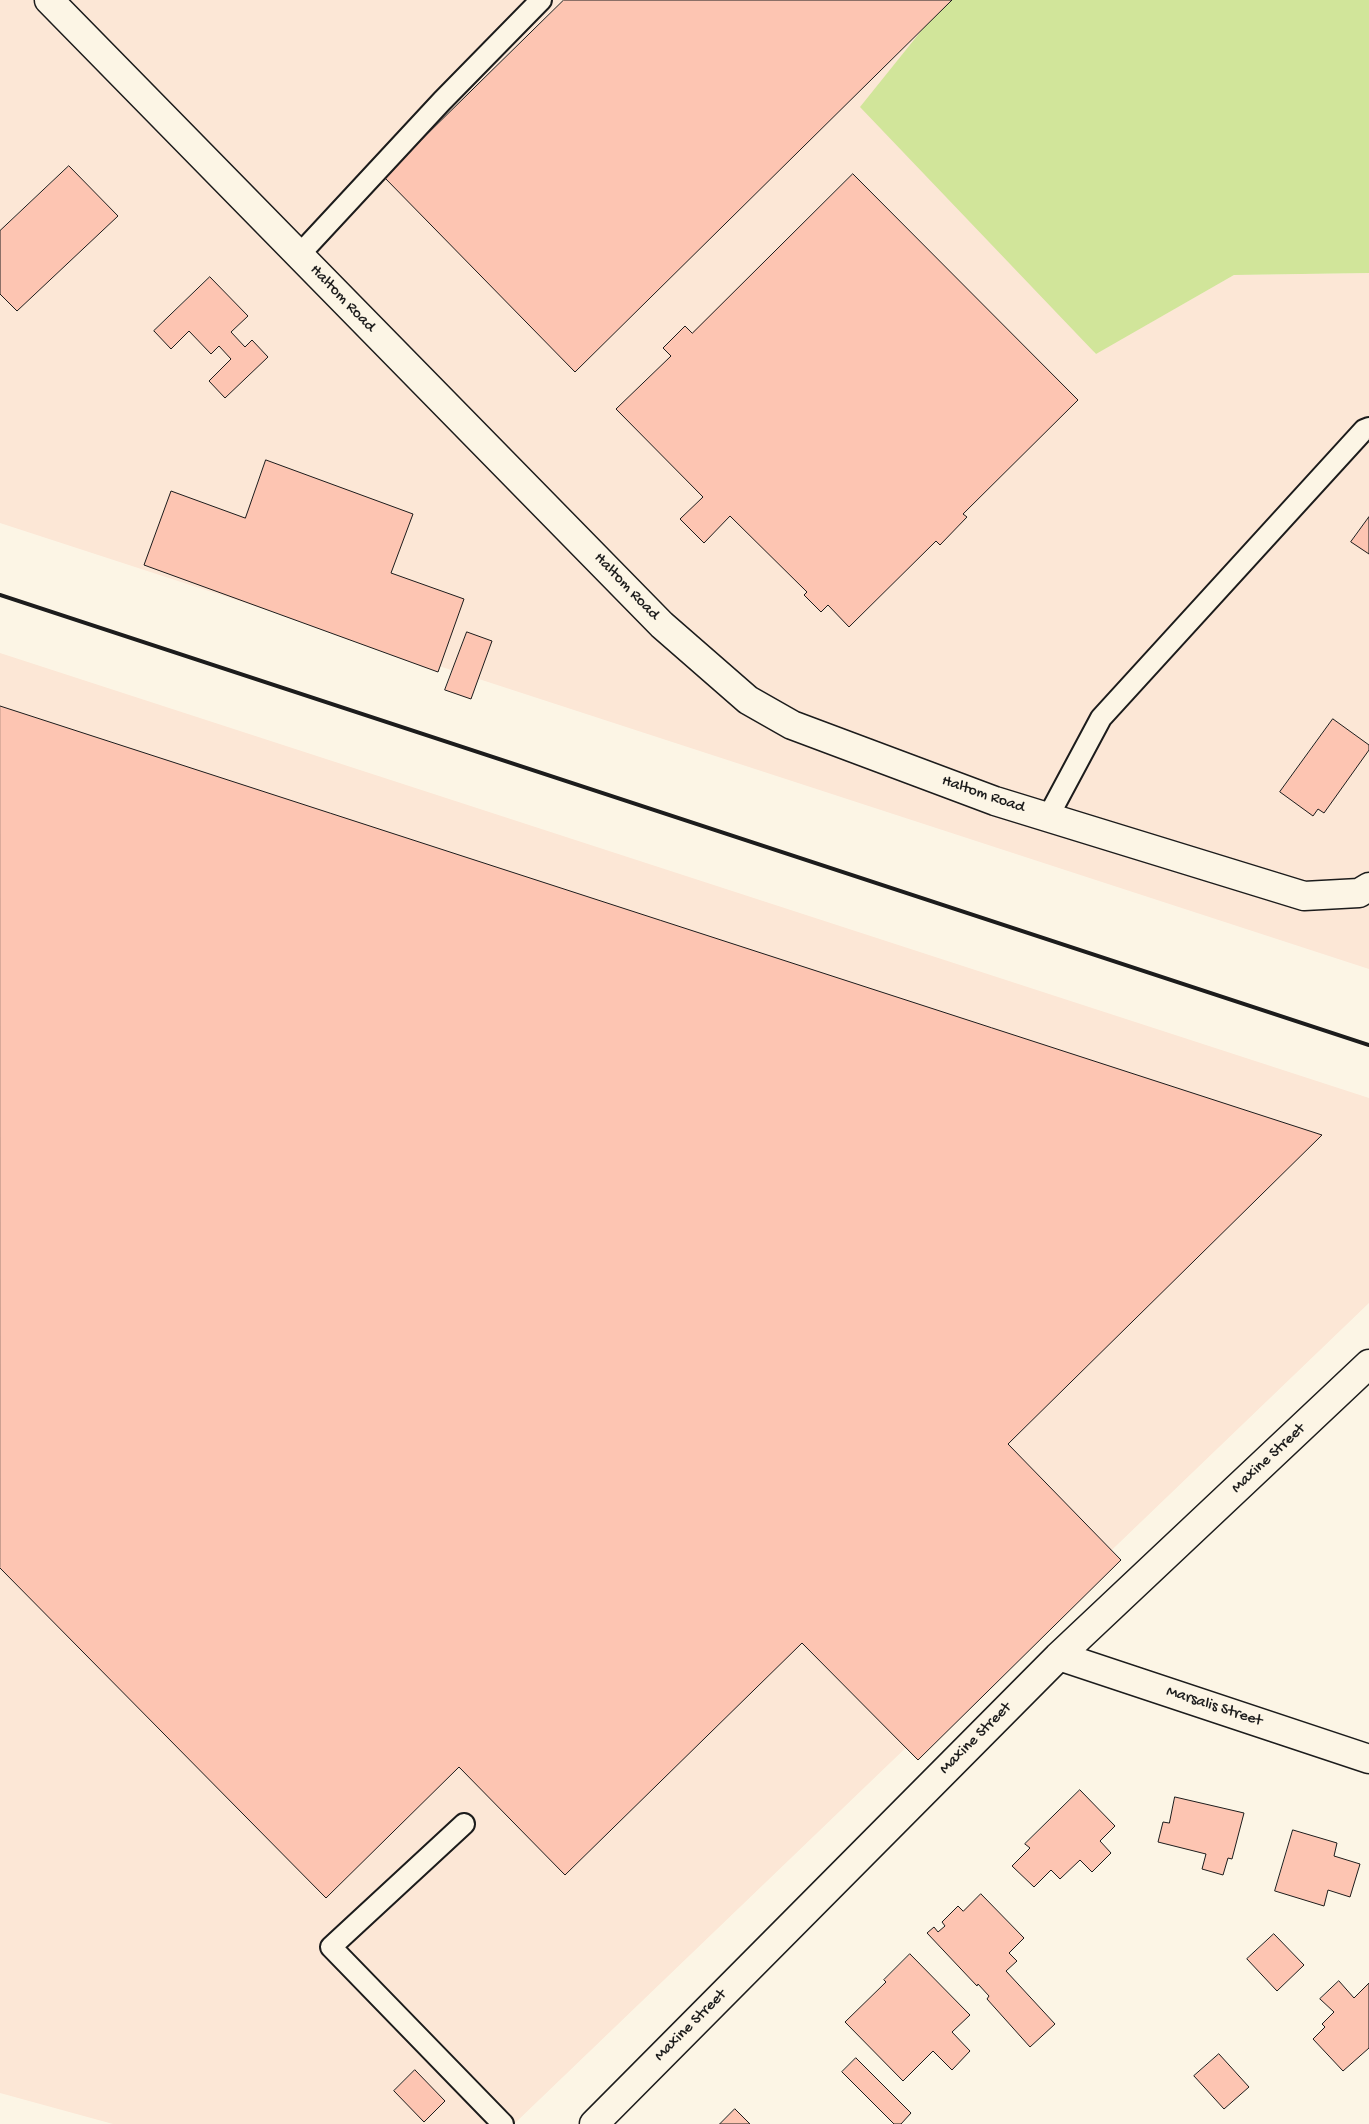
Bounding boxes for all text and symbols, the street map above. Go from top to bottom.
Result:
street label: Haltom Road [305,261,379,337]
street label: Haltom Road [589,549,663,625]
street label: Haltom Road [939,772,1027,818]
street label: Maxine Street [1228,1420,1310,1498]
street label: Marsalis Street [1164,1682,1264,1732]
street label: Maxine Street [936,1699,1016,1779]
street label: Maxine Street [651,1986,731,2066]

